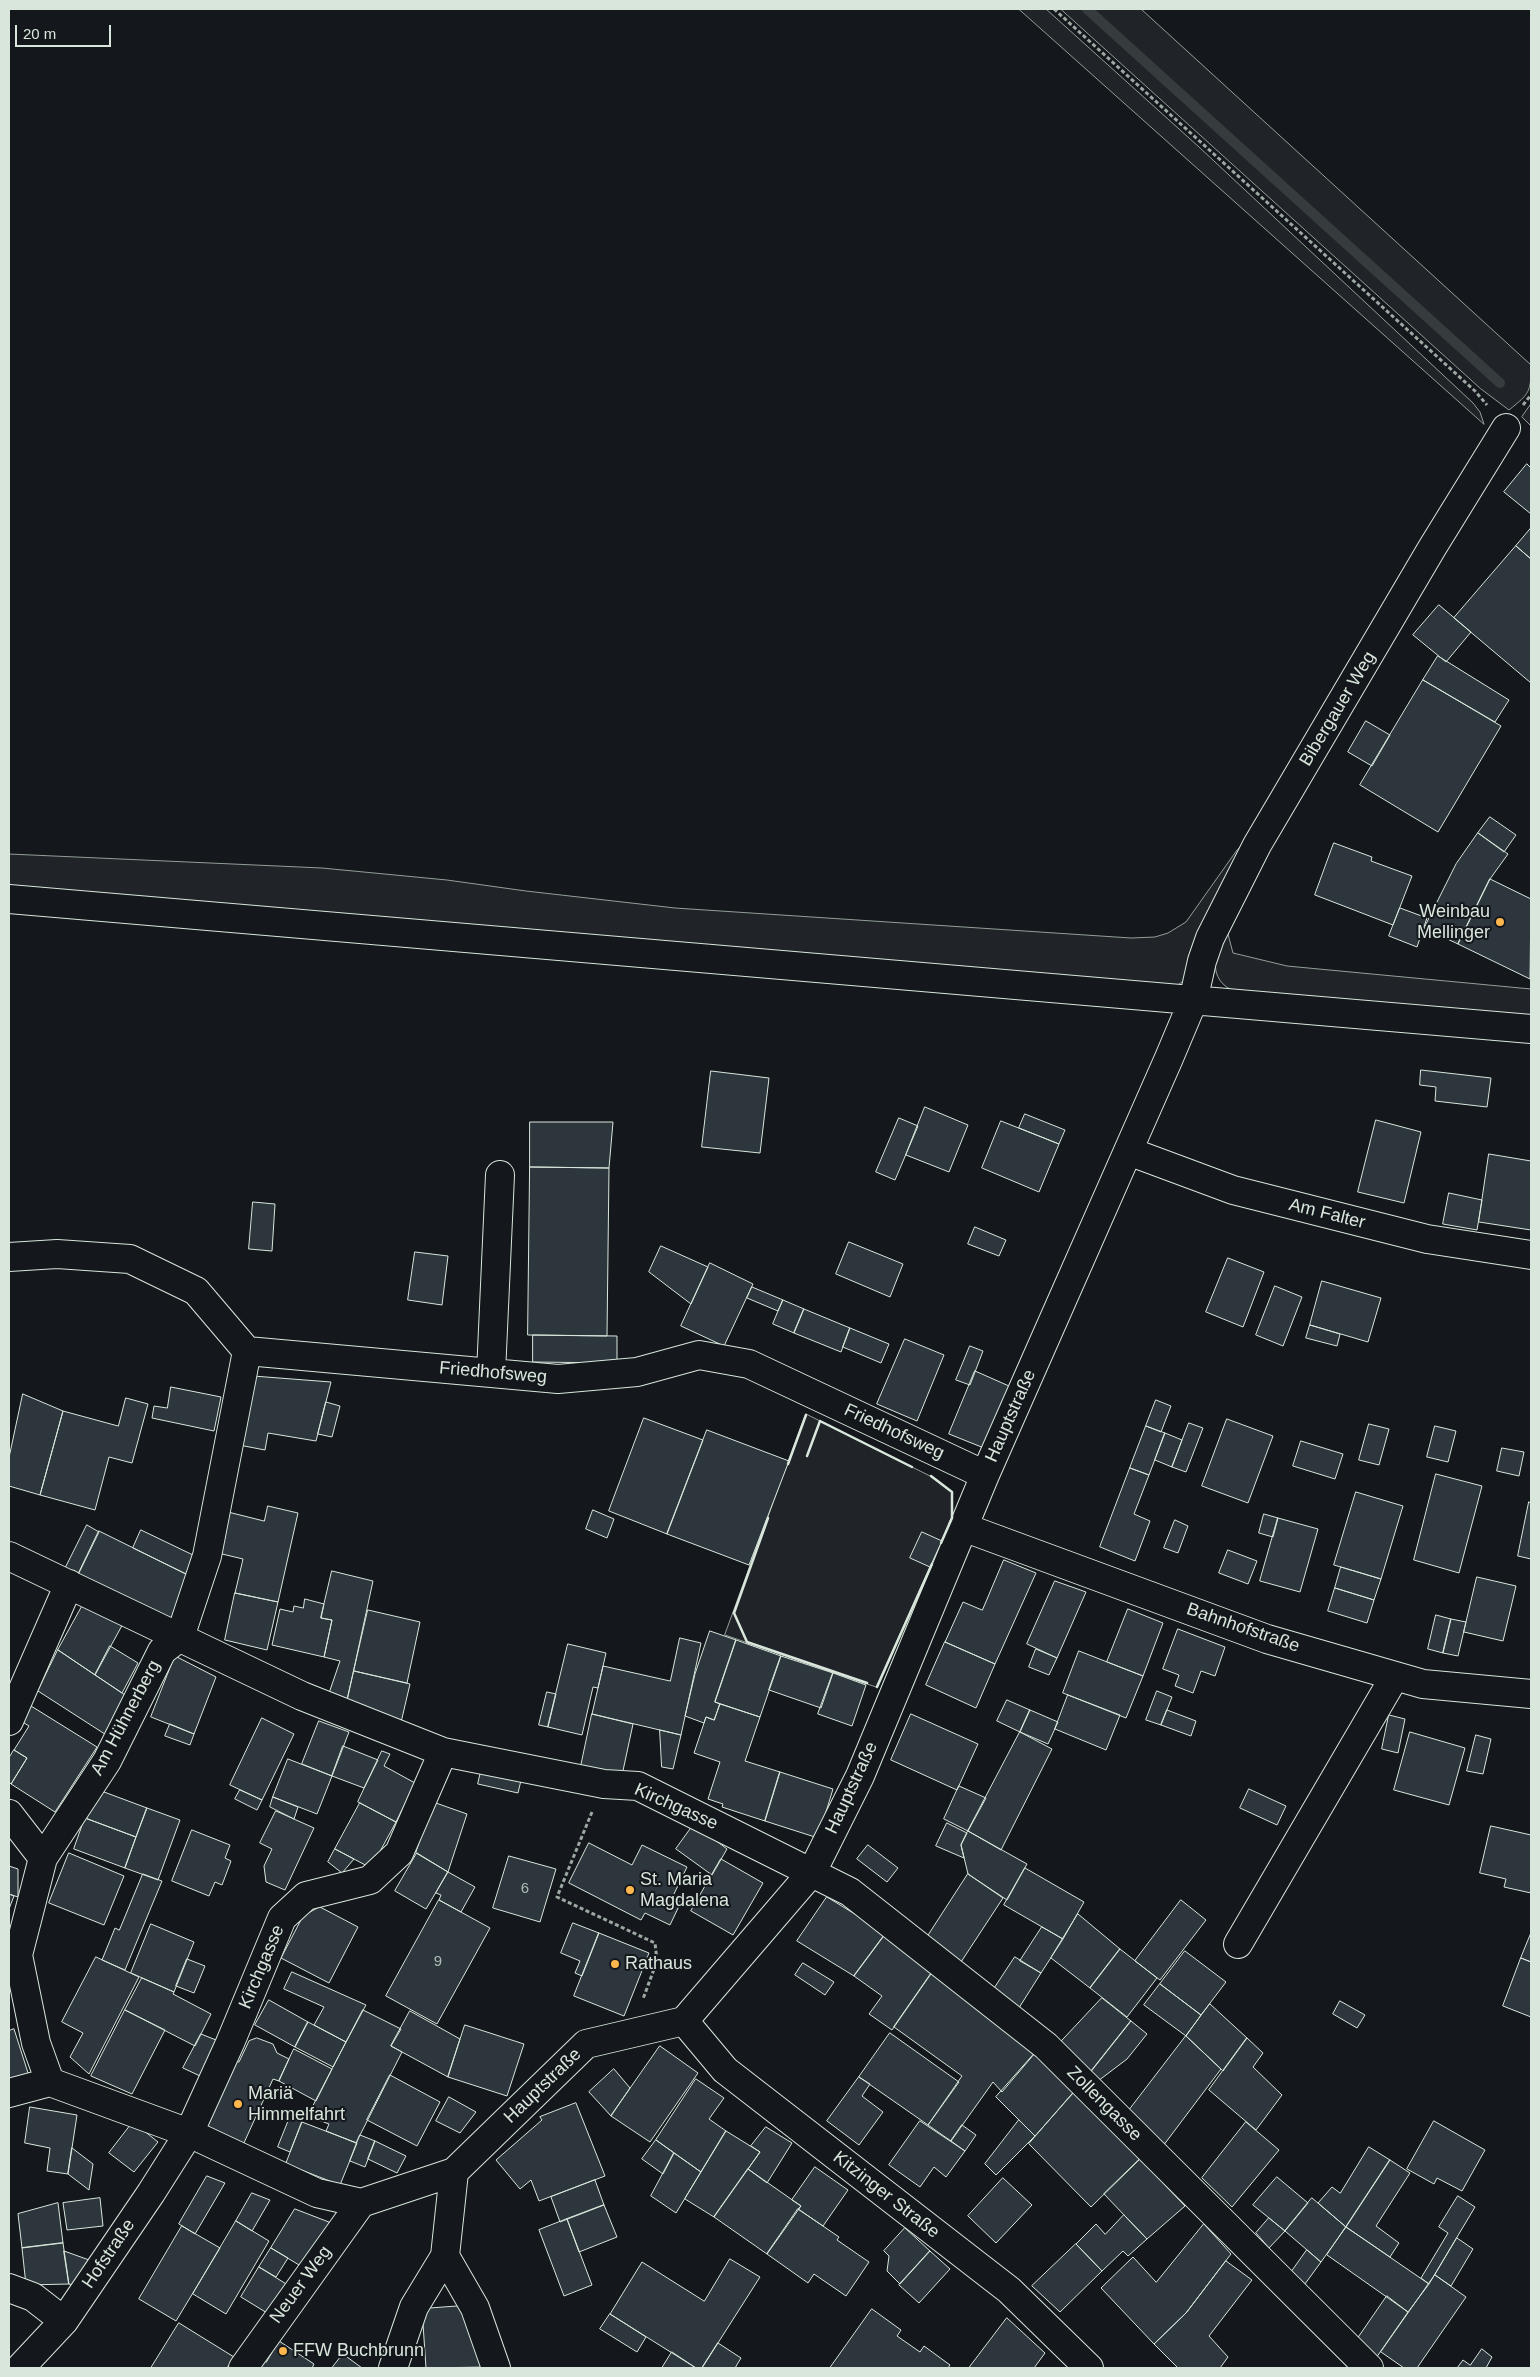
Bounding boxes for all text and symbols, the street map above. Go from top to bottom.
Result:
scale bar [18,15,114,47]
text: 20 m [23,25,56,42]
street label: Bibergauer Weg [1295,648,1381,770]
place label: Weinbau Mellinger [1417,901,1490,944]
marker: Weinbau Mellinger [1494,916,1506,928]
street label: Am Falter [1287,1194,1367,1234]
street label: Friedhofsweg [438,1358,548,1388]
street label: Hauptstraße [981,1366,1041,1466]
street label: Friedhofsweg [840,1399,948,1465]
street label: Bahnhofstraße [1184,1599,1302,1657]
street label: Am Hühnerberg [87,1657,165,1779]
street label: Hauptstraße [821,1739,883,1837]
street label: Kirchgasse [631,1779,721,1835]
place label: St. Maria Magdalena [640,1869,729,1912]
house number: 6 [521,1880,529,1898]
marker: St. Maria Magdalena [624,1884,636,1896]
street label: Kirchgasse [235,1922,289,2012]
house number: 9 [434,1953,442,1971]
place label: Rathaus [625,1953,692,1975]
marker: Rathaus [609,1958,621,1970]
street label: Hauptstraße [500,2044,586,2128]
street label: Zollengasse [1062,2062,1146,2146]
place label: Mariä Himmelfahrt [248,2083,345,2126]
marker: Mariä Himmelfahrt [232,2098,244,2110]
street label: Kitzinger Straße [829,2147,943,2243]
street label: Hofstraße [78,2215,140,2293]
street label: Neuer Weg [266,2242,336,2328]
place label: FFW Buchbrunn [293,2340,424,2362]
marker: FFW Buchbrunn [277,2345,289,2357]

